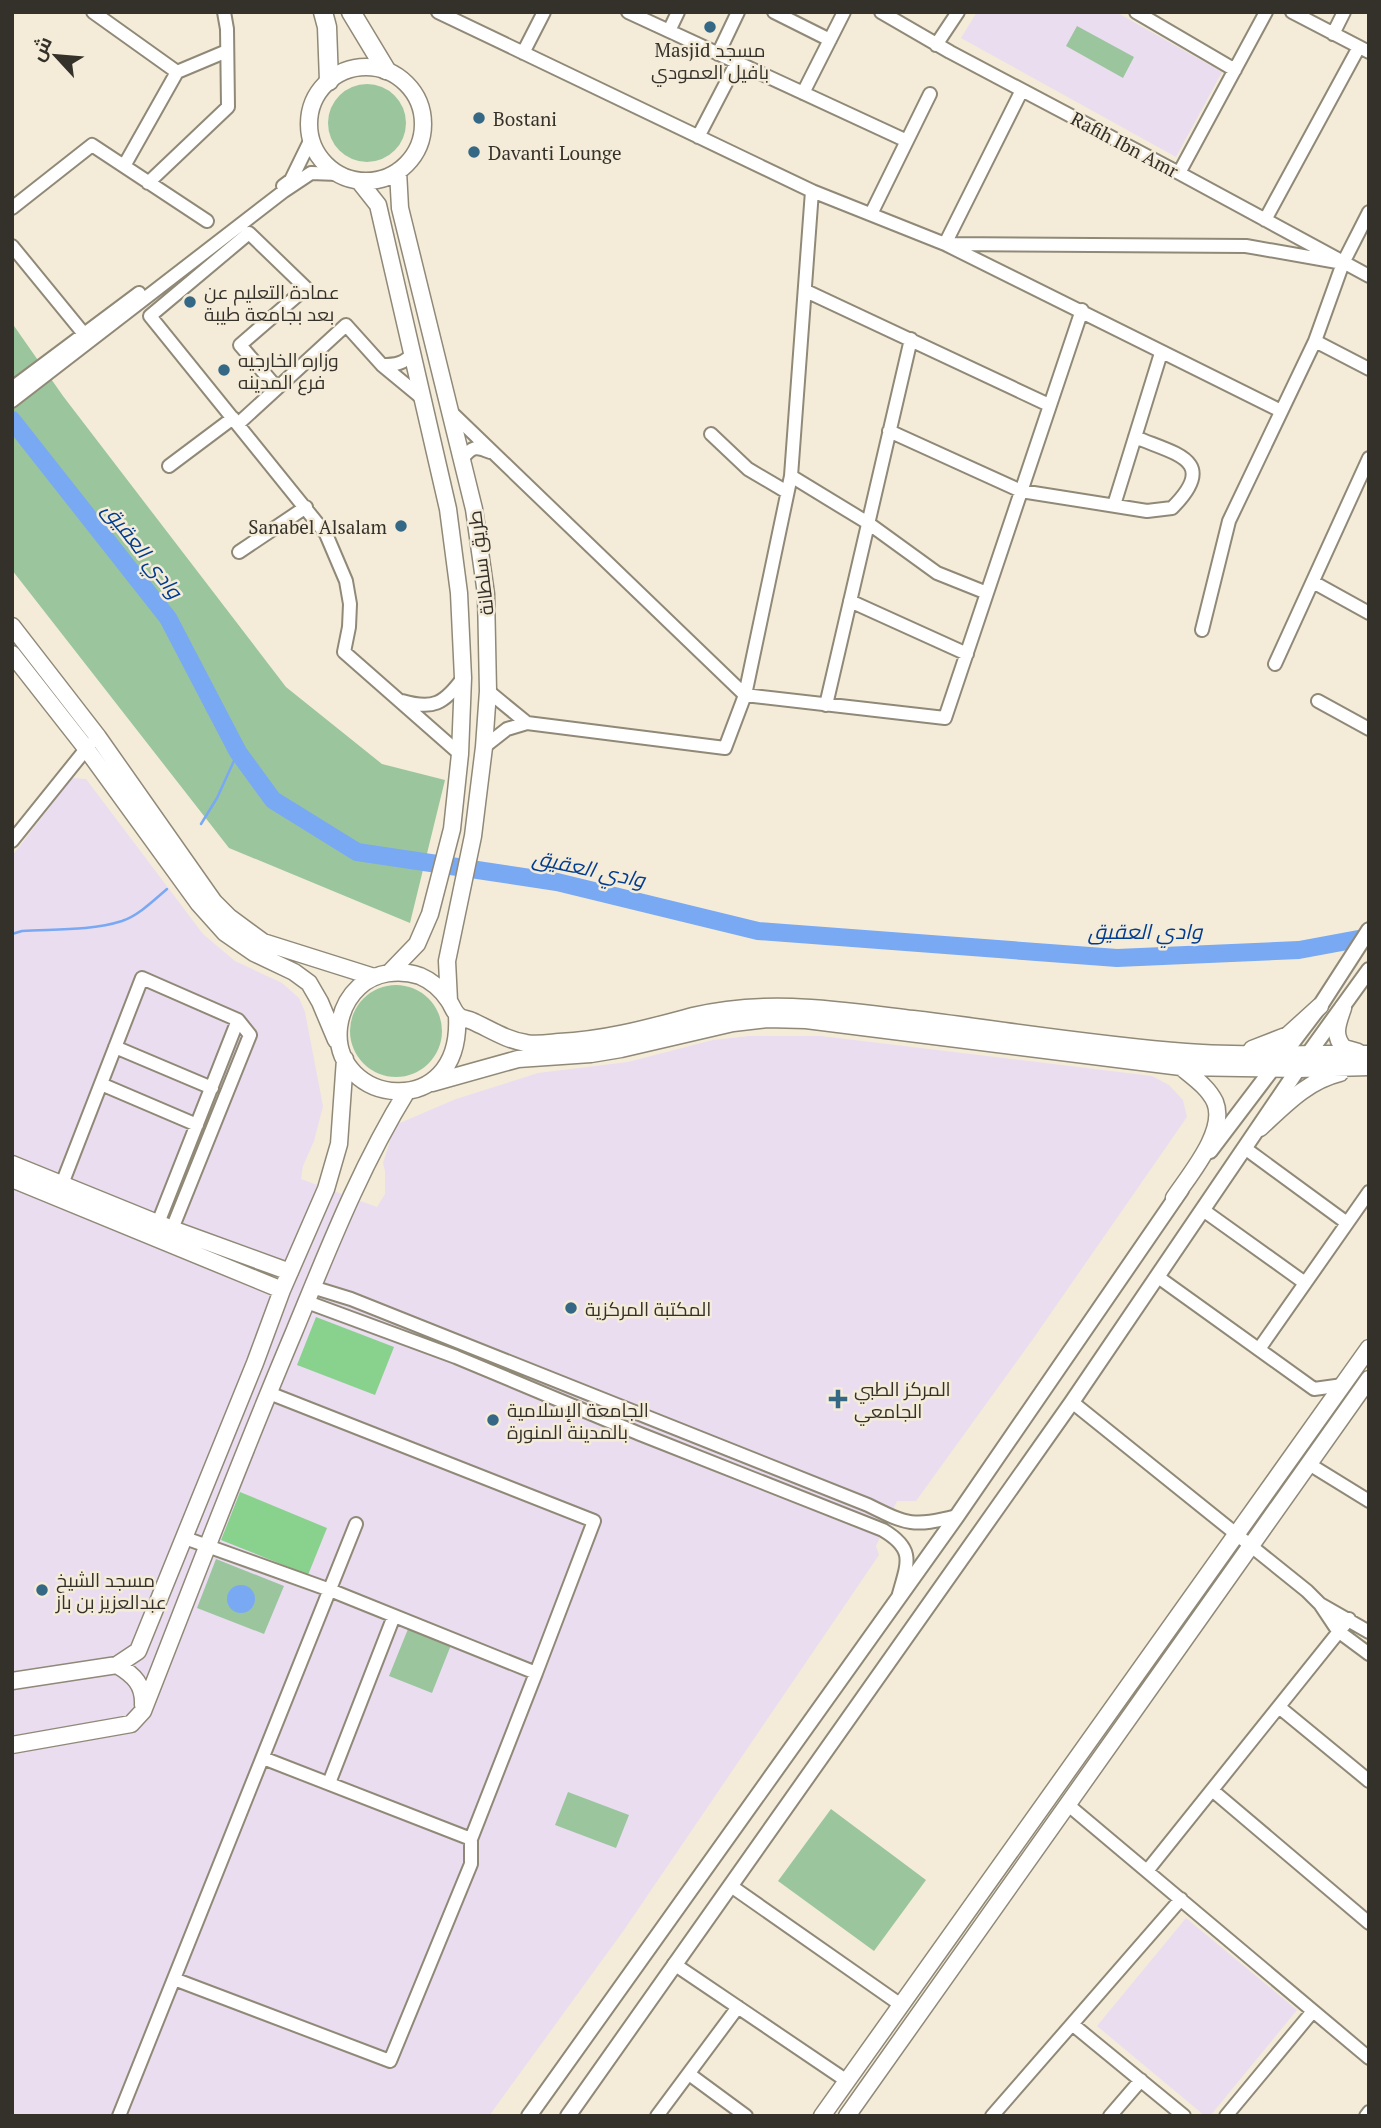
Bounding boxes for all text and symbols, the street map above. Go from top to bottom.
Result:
marker: Masjid مسجد بافيل العمودي [702,19,718,35]
north arrow [21,21,91,91]
text: ش [24,32,57,65]
place label: Masjid مسجد بافيل العمودي [651,37,769,87]
street label: Rafih Ibn Amr [1067,105,1184,183]
place label: Bostani [493,106,557,131]
marker: Bostani [471,110,487,126]
place label: Davanti Lounge [488,140,622,165]
marker: Davanti Lounge [466,144,482,160]
place label: عمادة التعليم عن بعد بجامعة طيبة [204,279,340,326]
marker: عمادة التعليم عن بعد بجامعة طيبة [182,294,198,310]
place label: وزاره الخارجيه فرع المدينه [238,347,339,396]
marker: وزاره الخارجيه فرع المدينه [216,362,232,378]
water label: وادي العقيق [94,496,190,607]
street label: طريق سلطانة [461,509,500,617]
place label: Sanabel Alsalam [248,514,388,539]
marker: Sanabel Alsalam [393,518,409,534]
water label: وادي العقيق [529,842,649,898]
water label: وادي العقيق [1088,917,1204,949]
place label: المكتبة المركزية [585,1296,711,1321]
marker: المكتبة المركزية [563,1300,579,1316]
place label: المركز الطبي الجامعي [854,1376,951,1426]
marker: المركز الطبي الجامعي [828,1389,848,1409]
place label: الجامعة الإسلامية بالمدينة المنورة [507,1397,649,1444]
marker: الجامعة الإسلامية بالمدينة المنورة [485,1412,501,1428]
place label: مسجد الشيخ عبدالعزيز بن باز [55,1567,167,1614]
marker: مسجد الشيخ عبدالعزيز بن باز [34,1582,50,1598]

